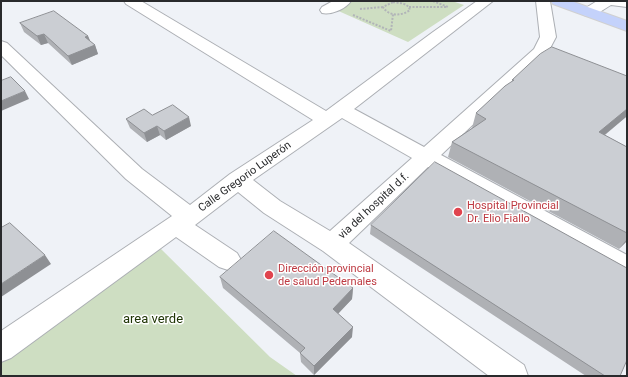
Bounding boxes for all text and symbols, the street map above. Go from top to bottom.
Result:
street label: Calle Gregorio Luperón [196,139,294,215]
street label: via del hospital d.f. [336,170,412,242]
place label: Hospital Provincial Dr. Elio Fiallo [467,199,559,225]
marker: Hospital Provincial Dr. Elio Fiallo [452,206,464,218]
place label: Dirección provincial de salud Pedernales [278,262,377,288]
marker: Dirección provincial de salud Pedernales [263,269,275,281]
park label: area verde [123,312,183,328]

